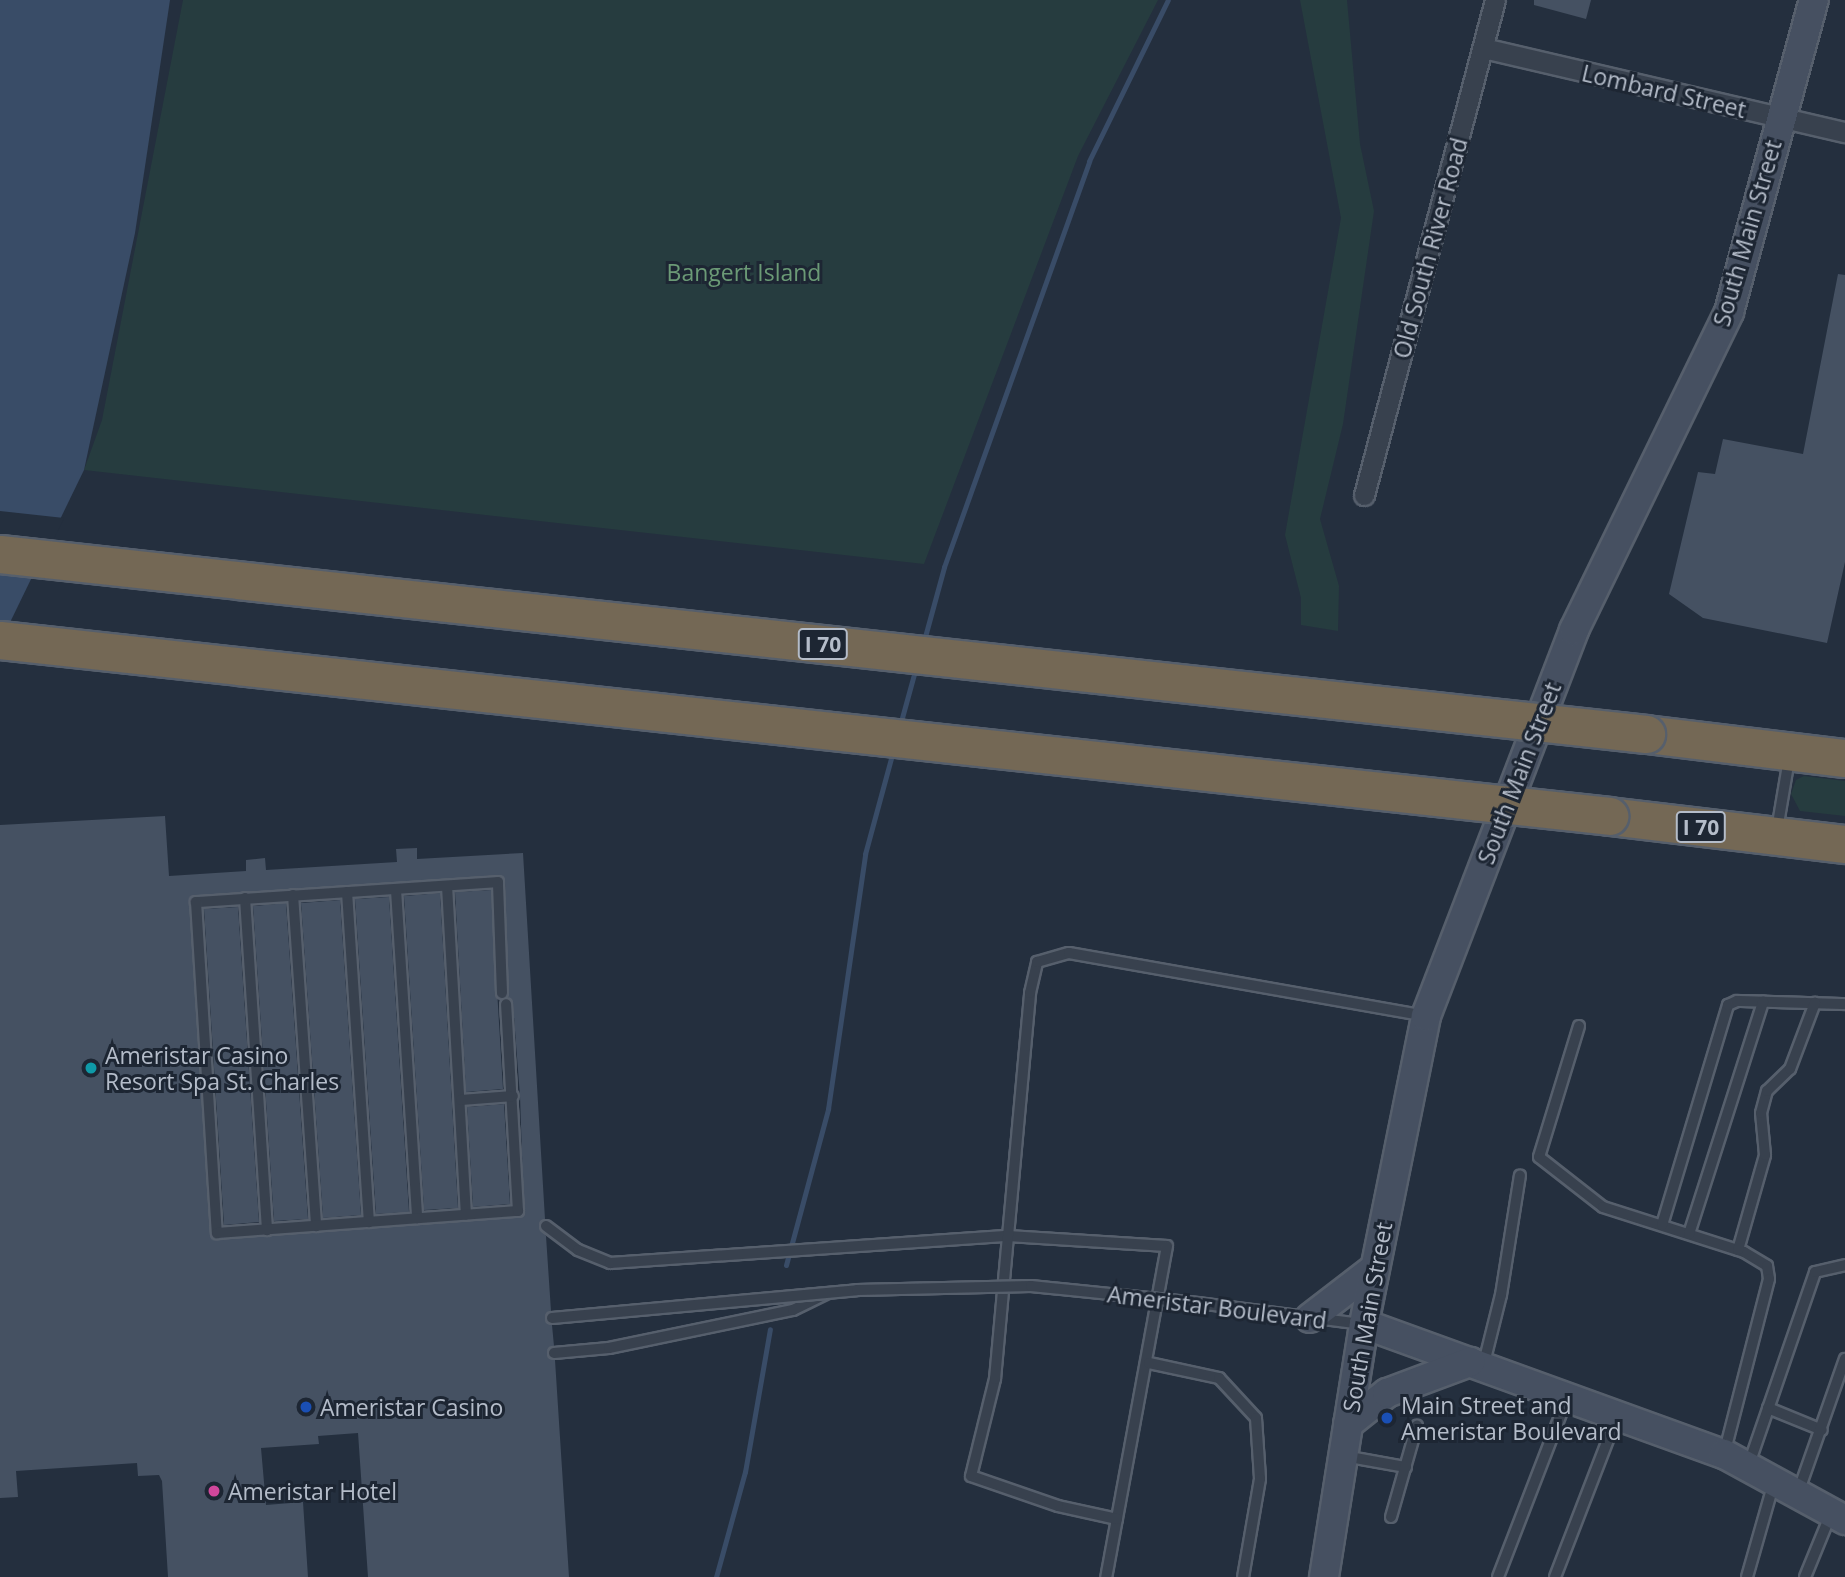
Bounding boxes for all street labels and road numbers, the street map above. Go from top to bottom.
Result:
street label: Lombard Street [1579,59,1749,123]
street label: Old South River Road [1387,135,1473,361]
street label: South Main Street [1707,137,1787,329]
road number: I 70 [797,626,849,662]
street label: South Main Street [1472,678,1566,868]
road number: I 70 [1675,810,1727,844]
street label: South Main Street [1337,1220,1397,1414]
street label: Ameristar Boulevard [1106,1280,1328,1334]

